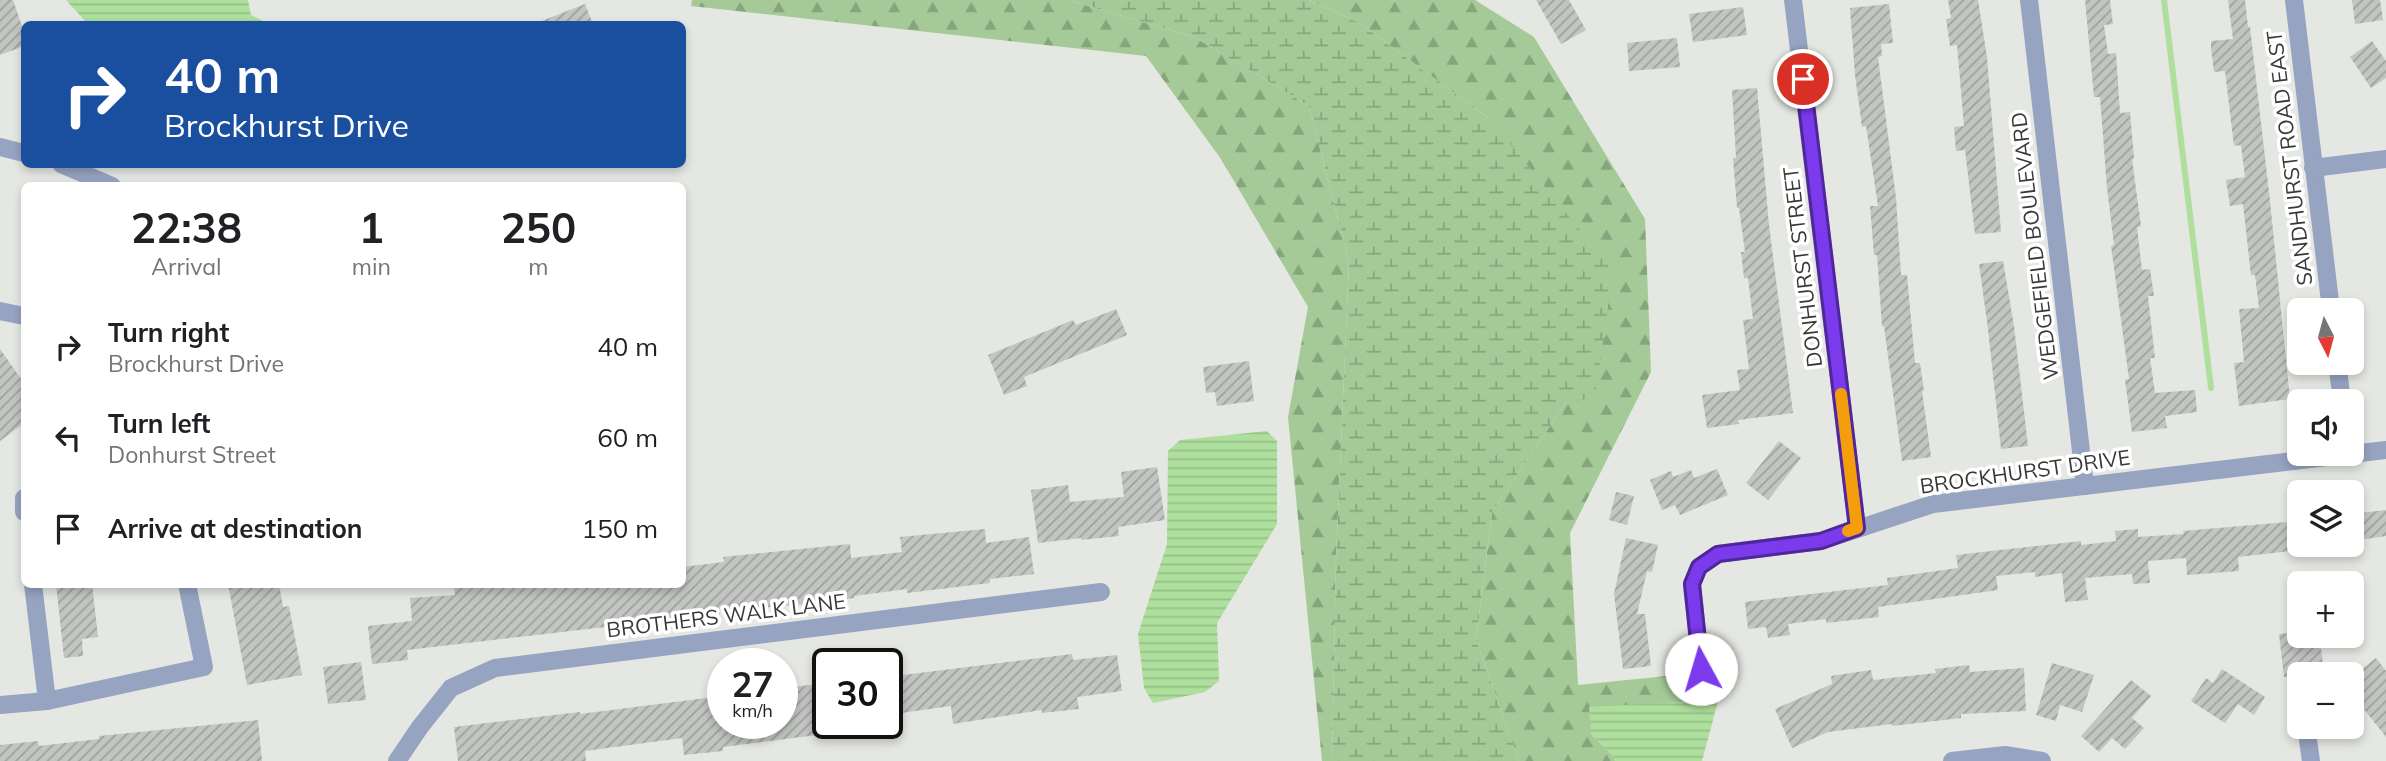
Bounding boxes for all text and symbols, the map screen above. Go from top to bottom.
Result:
street label: SANDHURST ROAD EAST [2260,29,2318,287]
text: 40 m [164,44,280,105]
icon: right [49,49,140,140]
pin [1773,49,1833,109]
icon: arrive [1784,60,1822,98]
text: Brockhurst Drive [164,105,409,145]
street label: WEDGEFIELD BOULEVARD [2005,111,2063,382]
street label: DONHURST STREET [1777,165,1827,369]
text: 22:38 [131,201,242,254]
text: 1 [359,201,384,254]
text: 250 [501,201,576,254]
text: Arrival [151,252,222,281]
text: min [352,252,391,281]
text: m [528,252,549,281]
north arrow [2287,298,2364,374]
map controls [2287,298,2364,739]
text: Turn right [108,316,229,349]
icon: right [49,328,87,366]
text: 40 m [597,330,658,363]
text: Brockhurst Drive [108,349,284,378]
button: sound [2287,389,2364,466]
text: Turn left [108,407,210,440]
icon: left [49,419,87,457]
text: 60 m [597,421,658,454]
text: Donhurst Street [108,440,276,469]
street label: BROCKHURST DRIVE [1918,443,2132,499]
button: layers [2287,480,2364,557]
icon: arrive [49,510,87,548]
text: Arrive at destination [108,512,363,545]
text: 150 m [582,512,658,545]
button: + [2287,571,2364,648]
street label: BROTHERS WALK LANE [605,587,847,643]
position arrow [1664,632,1738,706]
speed limit sign: 30 [812,648,903,739]
text: 27 [731,662,774,706]
button: − [2287,662,2364,739]
text: km/h [732,699,773,722]

